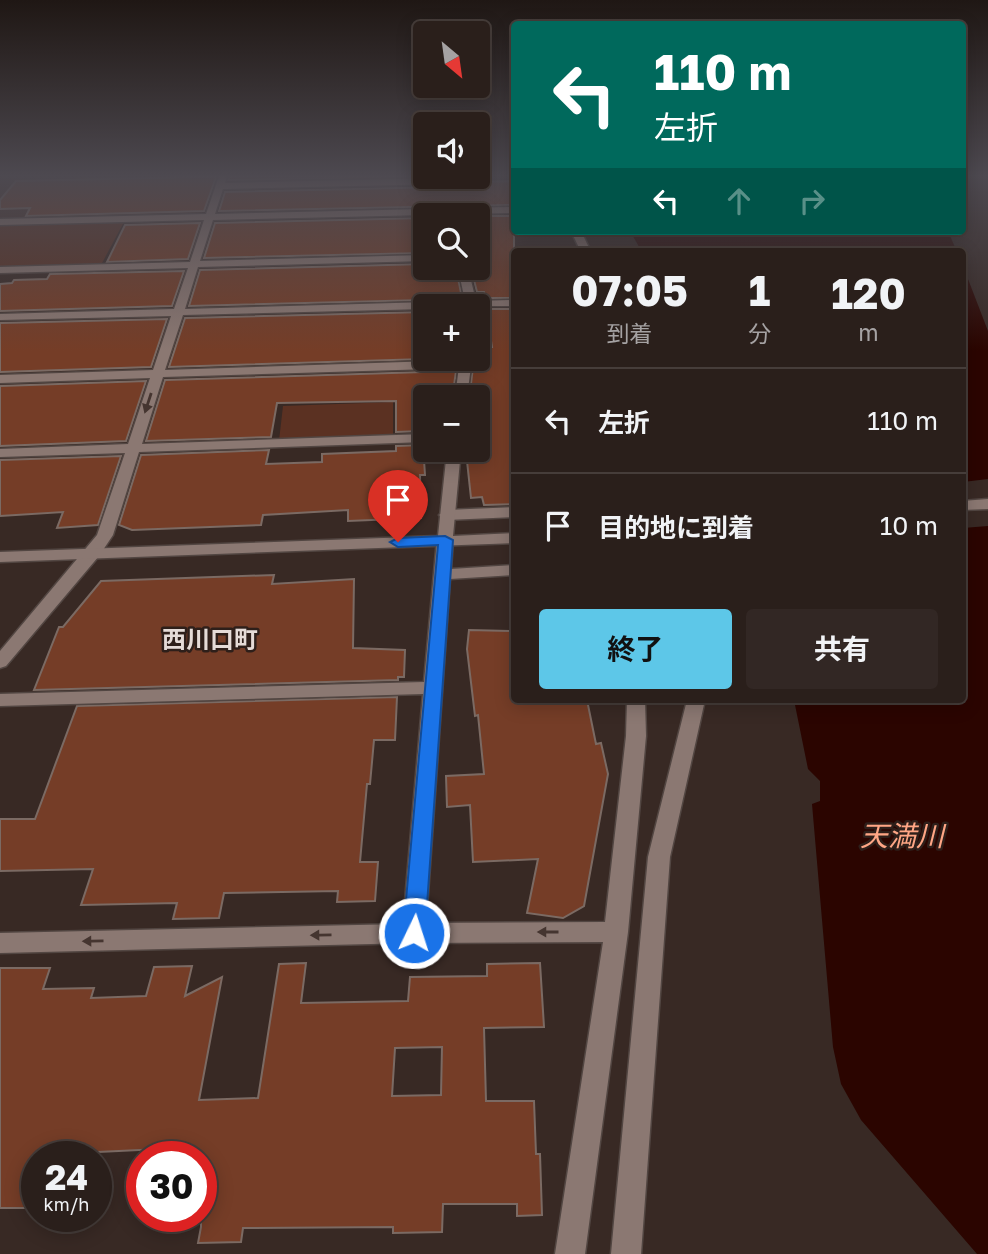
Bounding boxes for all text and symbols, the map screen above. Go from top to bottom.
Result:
north arrow [413,21,490,98]
map controls [413,21,490,462]
text: 110 m [654,42,791,101]
icon: left [539,49,630,140]
text: 左折 [654,108,718,146]
button: sound [413,112,490,189]
icon: left [647,182,685,220]
icon: ahead [720,182,758,220]
icon: right [793,182,831,220]
button: search [413,203,490,280]
text: 07:05 [571,265,688,315]
text: 1 [749,265,770,315]
text: 120 [831,268,906,318]
button: + [413,294,490,371]
text: m [858,318,879,346]
text: 到着 [607,319,653,347]
text: 分 [748,319,771,347]
button: − [413,385,490,462]
one-way arrow [143,393,153,414]
icon: left [539,402,577,440]
text: 110 m [867,405,938,436]
text: 左折 [598,407,650,438]
pin [368,470,428,542]
icon: arrive [379,481,417,519]
icon: arrive [539,507,577,545]
text: 10 m [880,510,938,541]
text: 目的地に到着 [598,512,754,543]
button: 終了 [539,609,732,689]
button: 共有 [746,609,938,689]
district label: 西川口町 [162,624,258,653]
water label: 天満川 [860,819,947,852]
position arrow [377,896,451,970]
one-way arrow [537,926,559,938]
one-way arrow [309,929,331,941]
one-way arrow [82,935,104,946]
speed limit sign: 30 [126,1141,217,1232]
text: 24 [45,1156,88,1198]
text: km/h [44,1193,89,1215]

